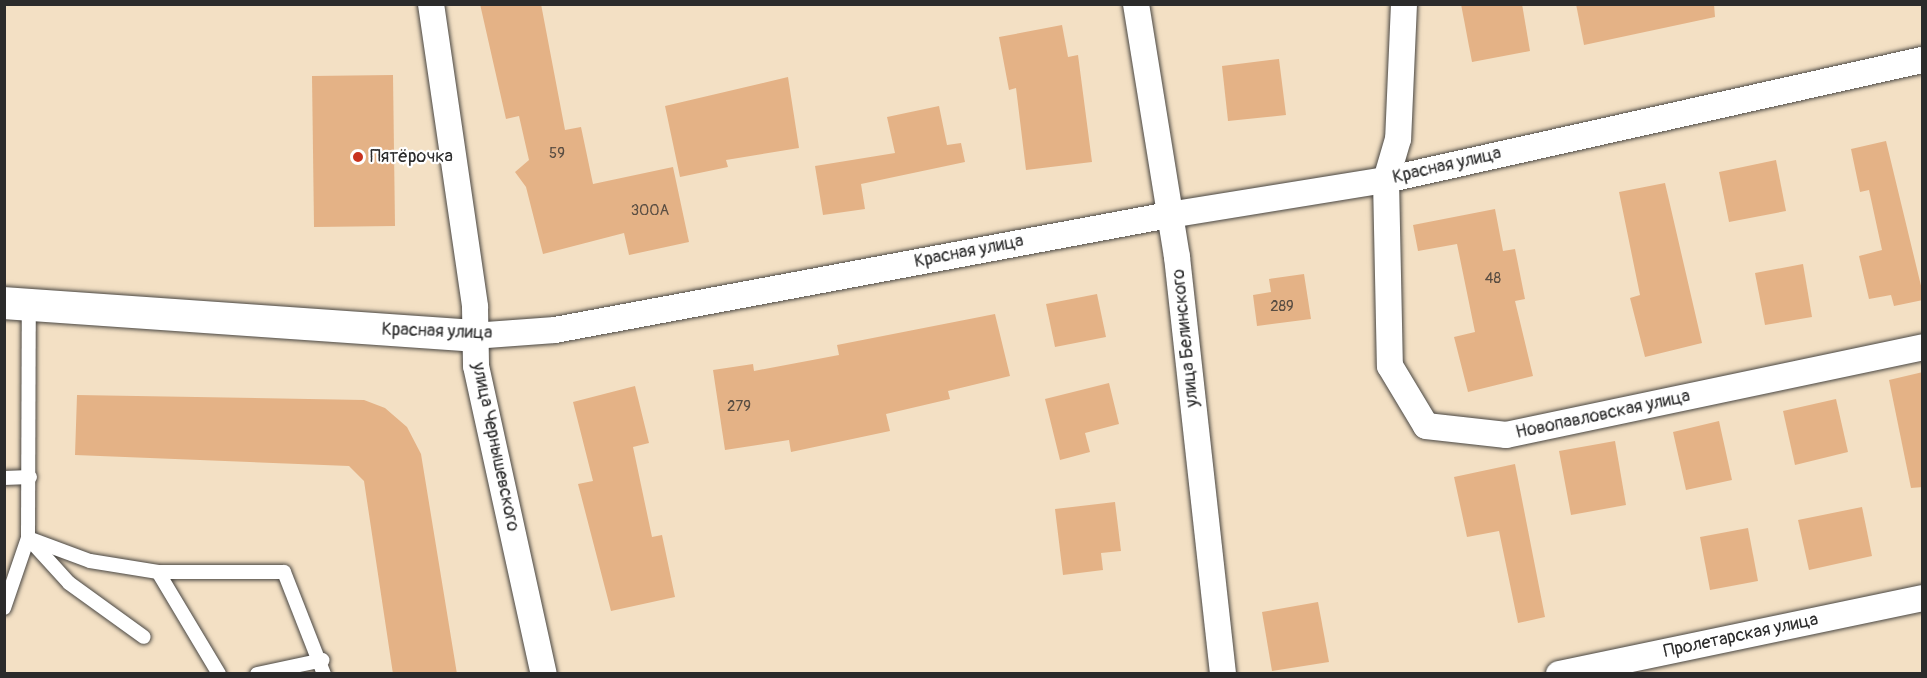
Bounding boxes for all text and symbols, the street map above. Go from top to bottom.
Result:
street label: Красная улица [1391,143,1503,189]
house number: 59 [549,145,565,163]
place label: Пятёрочка [370,146,453,168]
marker: Пятёрочка [351,150,365,164]
house number: 300А [631,202,669,220]
street label: Красная улица [913,231,1025,273]
street label: улица Белинского [1168,268,1204,408]
house number: 48 [1485,270,1501,288]
house number: 289 [1270,298,1294,316]
street label: Красная улица [381,319,493,345]
street label: улица Чернышевского [467,361,523,533]
street label: Новопавловская улица [1514,386,1692,444]
house number: 279 [727,398,751,416]
street label: Пролетарская улица [1662,609,1820,663]

